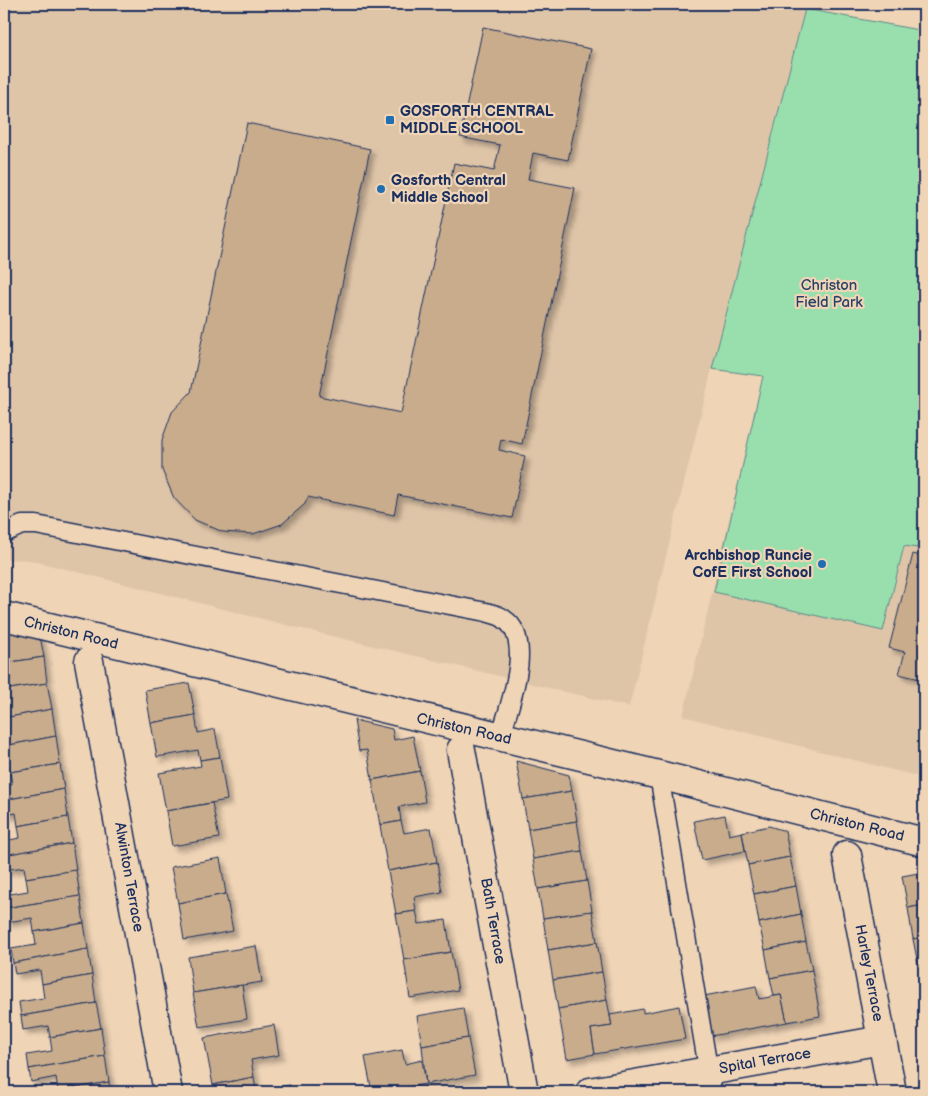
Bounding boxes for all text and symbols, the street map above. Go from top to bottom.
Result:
place label: GOSFORTH CENTRAL MIDDLE SCHOOL [400,102,554,138]
marker: GOSFORTH CENTRAL MIDDLE SCHOOL [384,114,396,126]
place label: Gosforth Central Middle School [391,171,506,207]
marker: Gosforth Central Middle School [375,183,387,195]
park label: Christon Field Park [795,276,863,312]
place label: Archbishop Runcie CofE First School [684,546,812,582]
marker: Archbishop Runcie CofE First School [816,558,828,570]
street label: Christon Road [22,612,120,654]
street label: Christon Road [415,709,513,749]
street label: Christon Road [808,804,906,846]
street label: Alwinton Terrace [110,820,148,934]
street label: Bath Terrace [476,876,510,966]
street label: Harley Terrace [850,923,888,1023]
street label: Spital Terrace [718,1044,813,1078]

